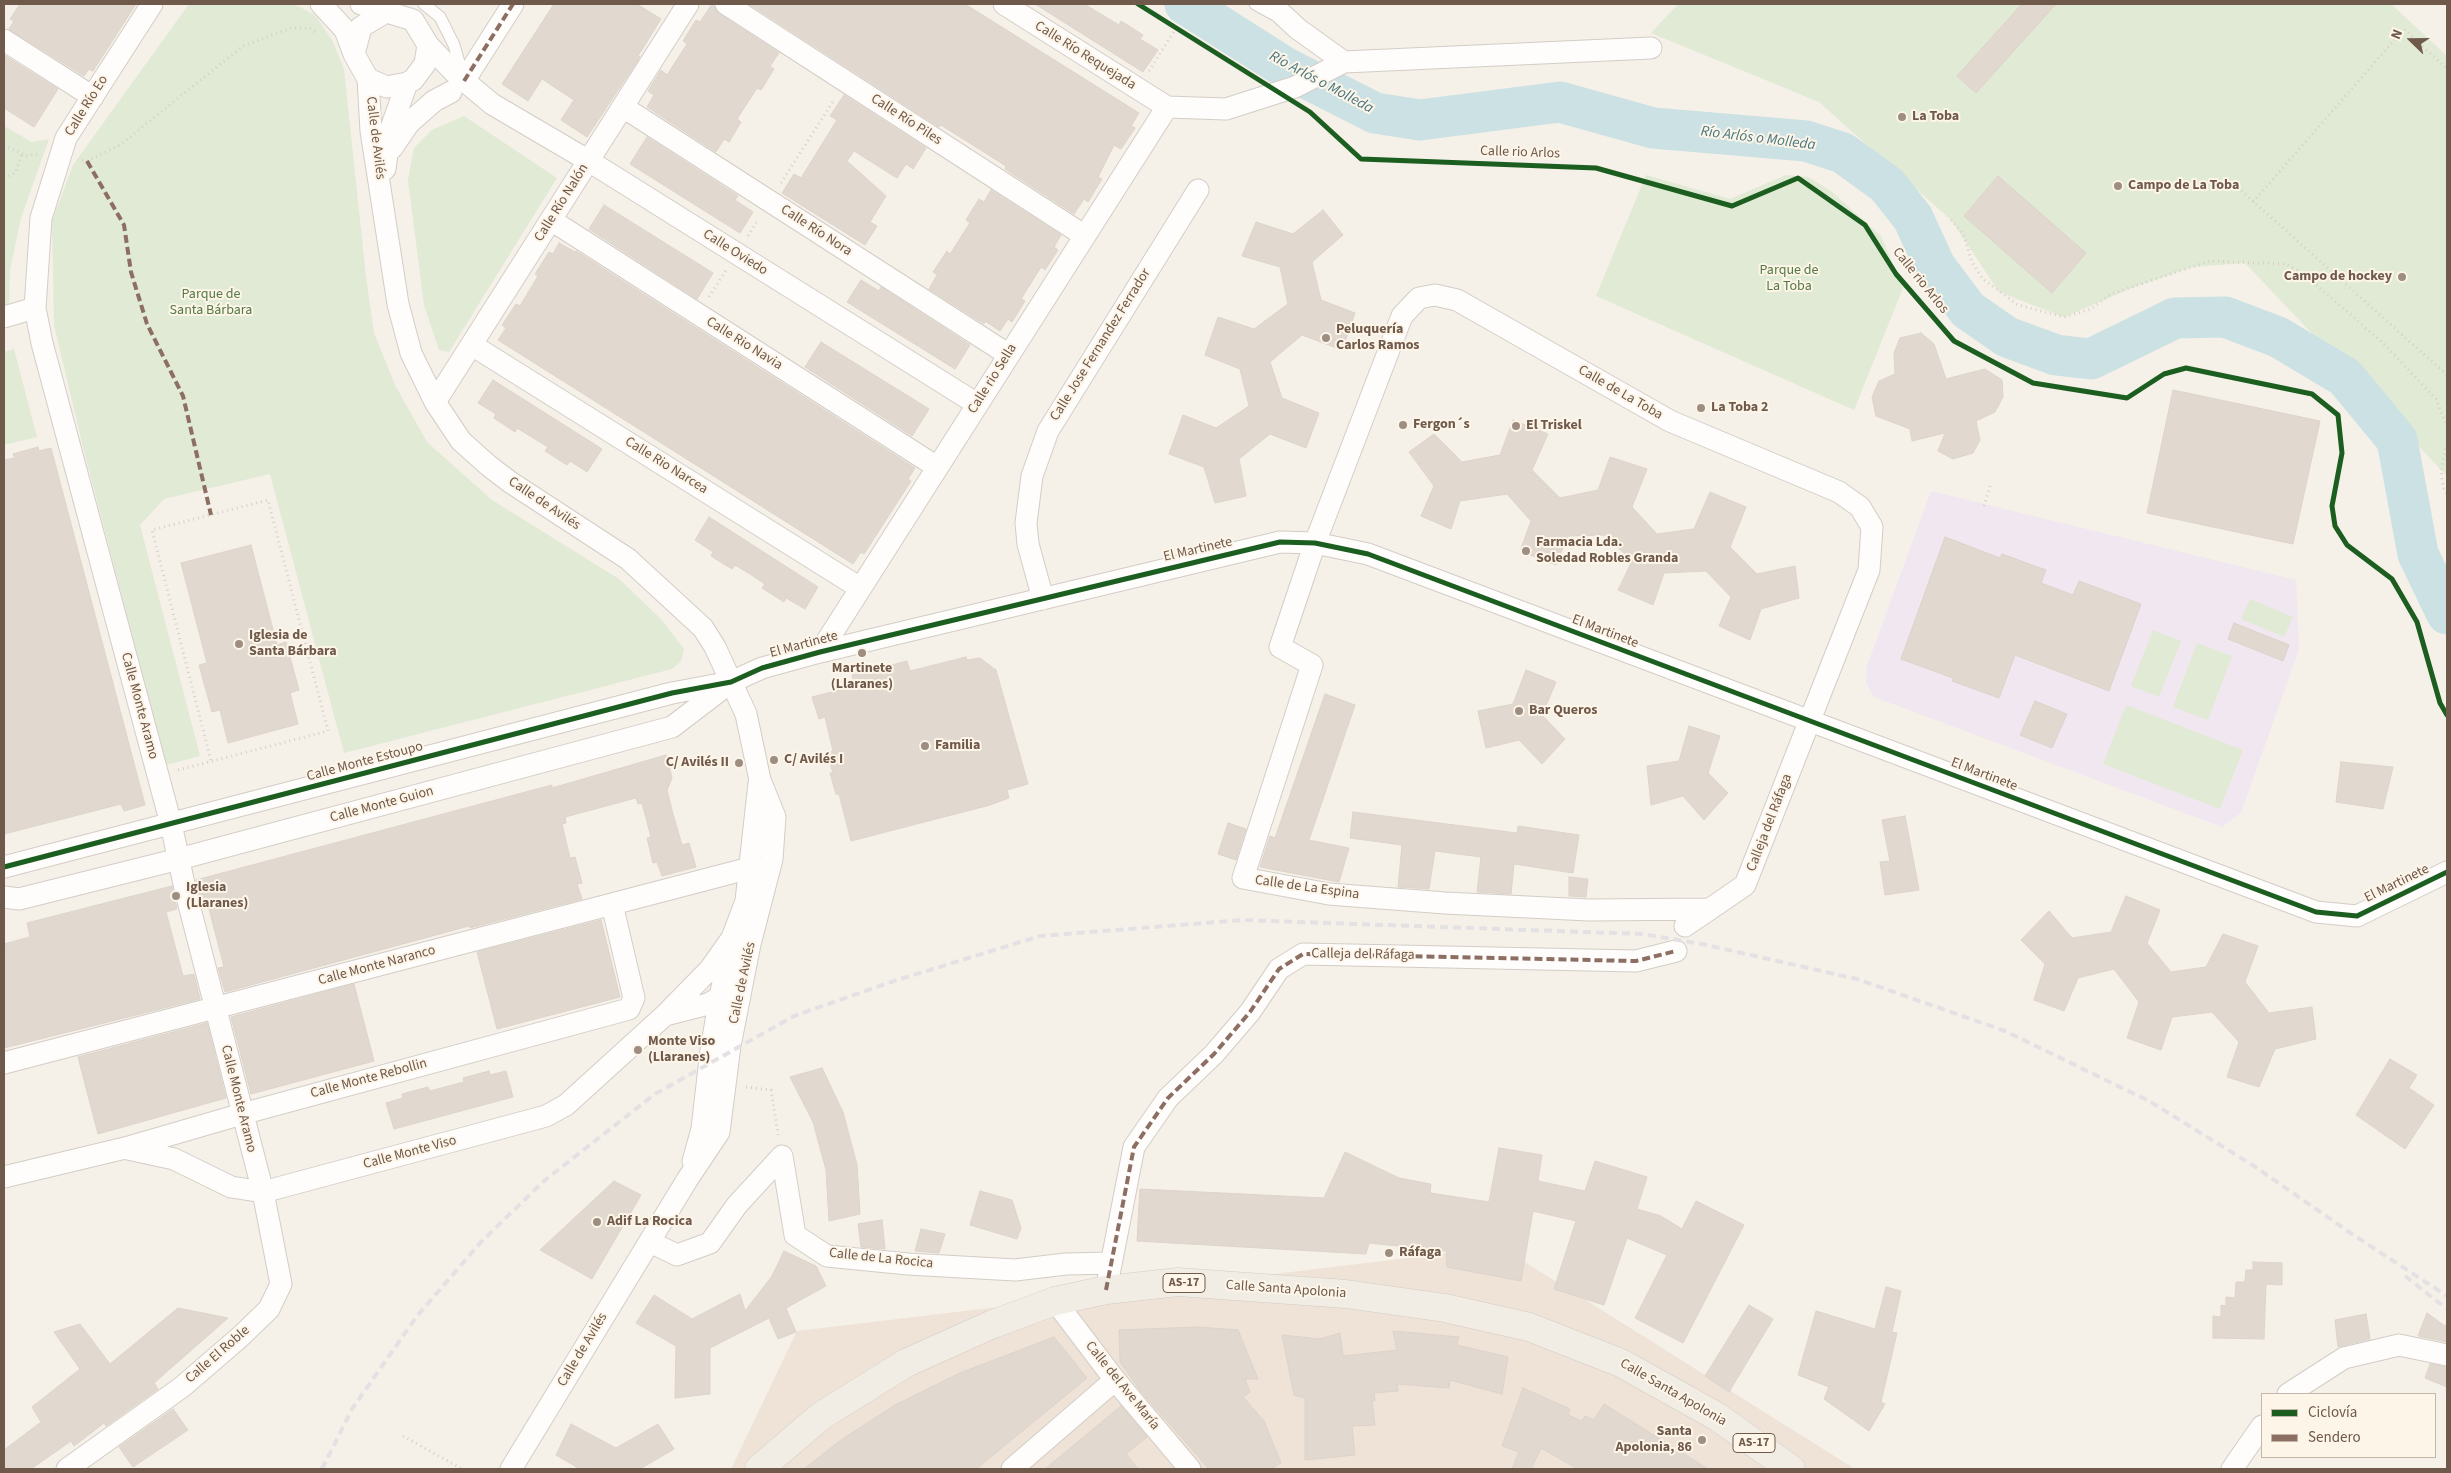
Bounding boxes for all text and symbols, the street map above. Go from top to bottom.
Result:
north arrow [2386,15,2436,65]
street label: Calle Río Requejada [1031,18,1139,94]
text: N [2386,26,2408,42]
water label: Río Arlós o Molleda [1266,48,1376,118]
street label: Calle Río Eo [62,72,112,140]
street label: Calle Río Piles [867,91,945,149]
street label: Calle de Avilés [362,96,388,180]
place label: La Toba [1912,109,1959,125]
marker: La Toba [1896,111,1908,123]
water label: Río Arlós o Molleda [1700,123,1816,155]
street label: Calle rio Arlos [1480,143,1560,163]
street label: Calle Río Nalón [531,161,593,245]
place label: Campo de La Toba [2128,178,2239,194]
marker: Campo de La Toba [2112,180,2124,192]
street label: Calle Río Nora [777,202,855,260]
street label: Calle Oviedo [699,226,771,280]
street label: Calle rio Arlos [1888,245,1952,317]
park label: Parque de La Toba [1760,263,1818,296]
street label: Calle Jose Fernandez Ferrador [1047,266,1155,424]
place label: Campo de hockey [2284,269,2392,285]
marker: Campo de hockey [2396,271,2408,283]
park label: Parque de Santa Bárbara [170,287,252,320]
street label: Calle Rio Navia [703,314,785,374]
place label: Peluquería Carlos Ramos [1336,322,1420,354]
marker: Peluquería Carlos Ramos [1320,332,1332,344]
street label: Calle rio Sella [965,341,1021,417]
street label: Calle de La Toba [1575,362,1665,424]
place label: La Toba 2 [1711,400,1768,416]
marker: La Toba 2 [1695,402,1707,414]
place label: Fergon´s [1413,417,1470,433]
place label: El Triskel [1526,418,1582,434]
marker: Fergon´s [1397,419,1409,431]
marker: El Triskel [1510,420,1522,432]
street label: Calle Rio Narcea [621,434,711,498]
street label: Calle de Avilés [505,474,583,534]
street label: El Martinete [1162,534,1234,566]
place label: Farmacia Lda. Soledad Robles Granda [1536,535,1678,568]
marker: Farmacia Lda. Soledad Robles Granda [1520,545,1532,557]
street label: El Martinete [1569,612,1641,652]
place label: Iglesia de Santa Bárbara [249,628,337,660]
street label: El Martinete [768,628,840,662]
marker: Iglesia de Santa Bárbara [233,638,245,650]
marker: Martinete (Llaranes) [856,647,868,659]
street label: Calle Monte Aramo [117,651,161,761]
place label: Martinete (Llaranes) [831,661,893,694]
place label: Bar Queros [1529,703,1597,719]
marker: Bar Queros [1513,705,1525,717]
street label: Calle Monte Estoupo [305,738,425,786]
place label: Familia [935,738,980,754]
marker: Familia [919,740,931,752]
place label: C/ Avilés I [784,752,843,768]
marker: C/ Avilés I [768,754,780,766]
place label: C/ Avilés II [666,755,729,771]
street label: El Martinete [1948,755,2020,795]
marker: C/ Avilés II [733,757,745,769]
street label: Calleja del Ráfaga [1744,772,1796,874]
street label: Calle Monte Guion [328,783,436,827]
street label: El Martinete [2362,861,2432,907]
street label: Calle de La Espina [1254,872,1360,904]
place label: Iglesia (Llaranes) [186,880,248,912]
marker: Iglesia (Llaranes) [170,890,182,902]
street label: Calle de Avilés [726,941,760,1025]
street label: Calle Monte Naranco [317,942,437,990]
street label: Calleja del Ráfaga [1311,946,1415,964]
place label: Monte Viso (Llaranes) [648,1034,715,1066]
street label: Calle Monte Aramo [217,1044,259,1154]
marker: Monte Viso (Llaranes) [632,1044,644,1056]
street label: Calle Monte Rebollin [309,1055,429,1103]
street label: Calle Monte Viso [362,1132,458,1174]
place label: Adif La Rocica [607,1214,692,1230]
marker: Adif La Rocica [591,1216,603,1228]
street label: Calle de La Rocica [828,1245,934,1273]
place label: Ráfaga [1399,1245,1441,1261]
marker: Ráfaga [1383,1247,1395,1259]
road number: AS-17 [1163,1274,1205,1292]
street label: Calle Santa Apolonia [1225,1277,1347,1303]
street label: Calle de Avilés [554,1310,612,1390]
street label: Calle El Roble [183,1323,253,1387]
street label: Calle del Ave María [1081,1338,1163,1434]
street label: Calle Santa Apolonia [1617,1356,1729,1430]
legend [2261,1393,2436,1458]
text: Ciclovía [2308,1402,2357,1423]
place label: Santa Apolonia, 86 [1615,1424,1692,1456]
text: Sendero [2308,1427,2361,1448]
marker: Santa Apolonia, 86 [1696,1434,1708,1446]
road number: AS-17 [1733,1434,1775,1452]

